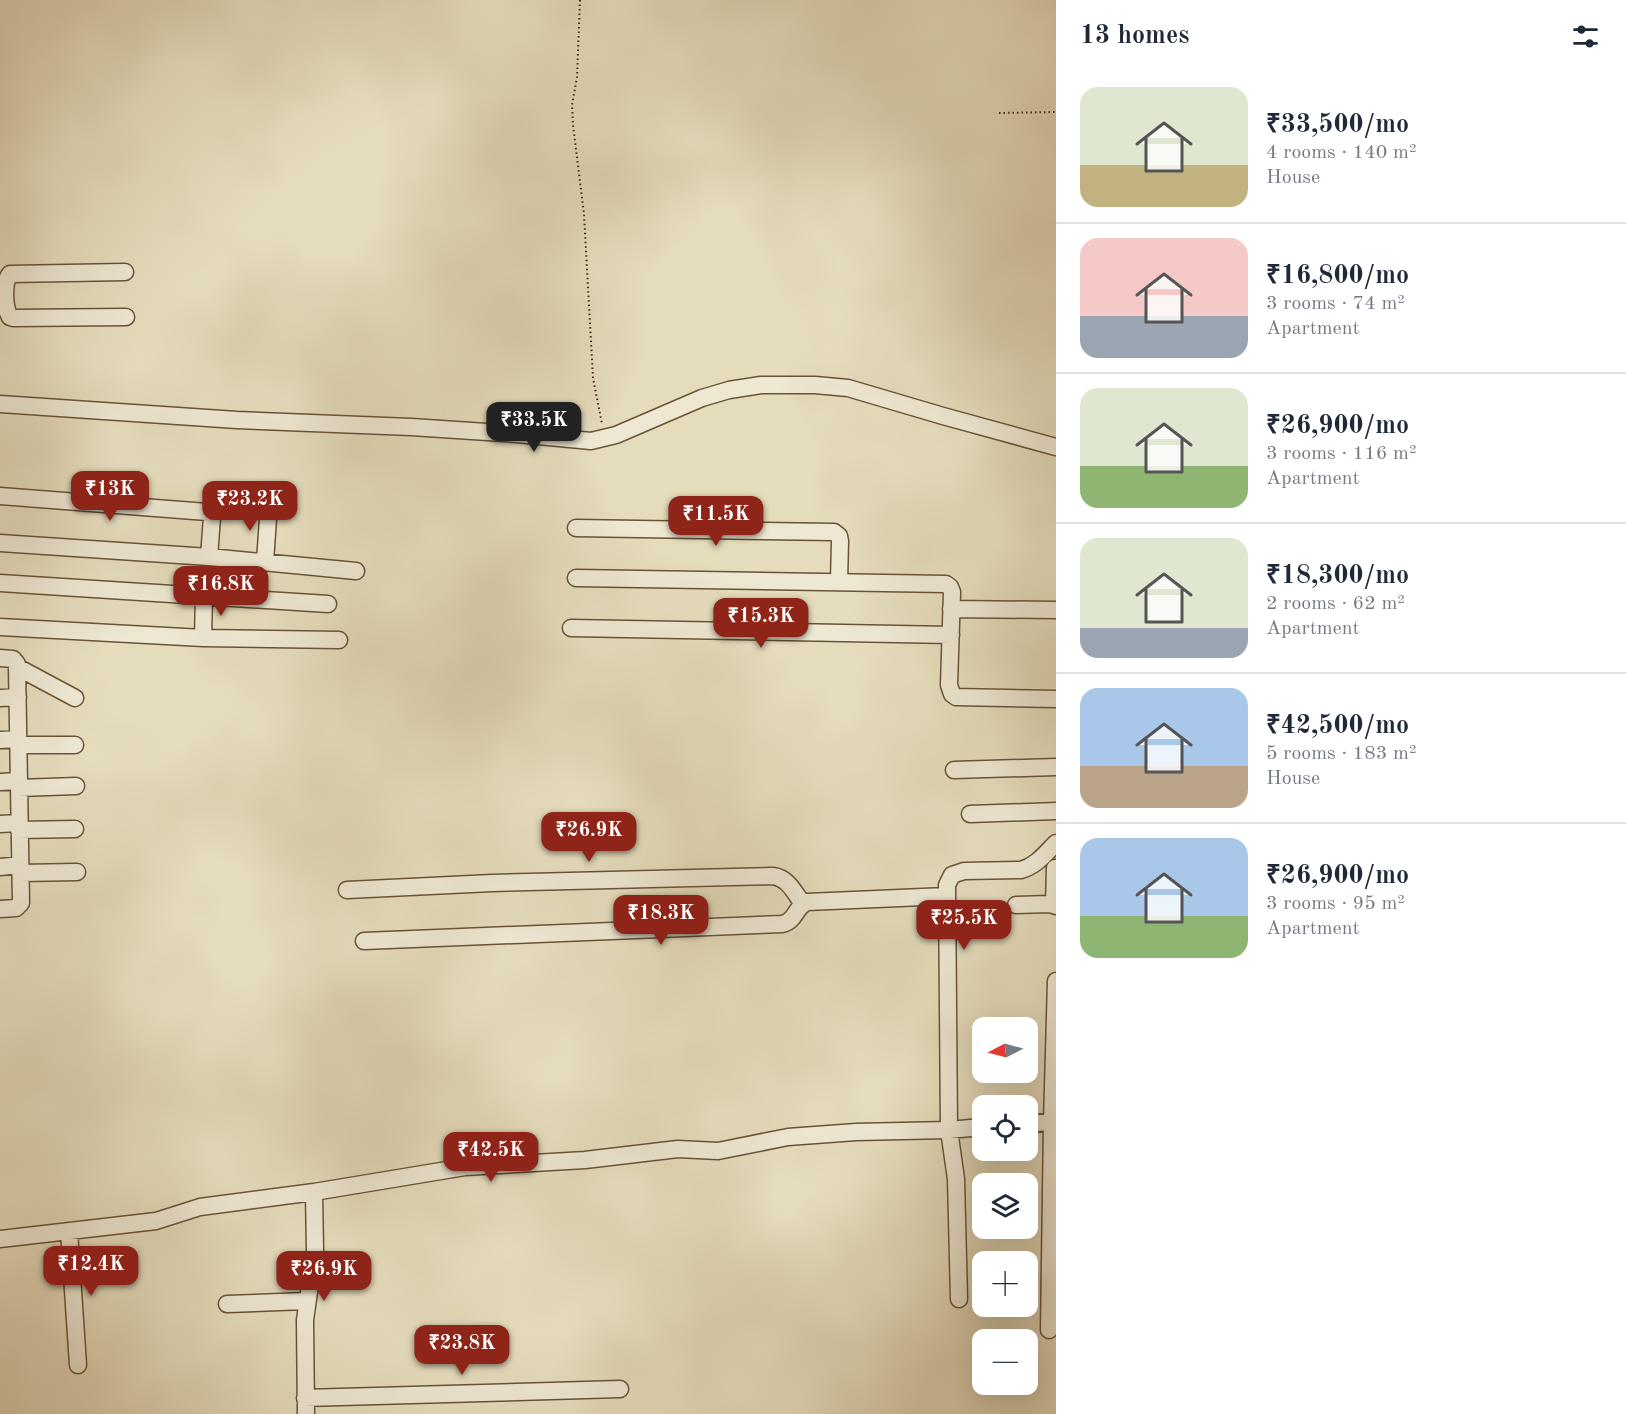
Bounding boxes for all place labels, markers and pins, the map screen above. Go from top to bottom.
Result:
pin: ₹33.5K [485,402,583,453]
pin: ₹13K [74,471,146,522]
pin: ₹23.2K [201,481,299,532]
pin: ₹11.5K [667,496,765,547]
pin: ₹16.8K [172,566,270,617]
pin: ₹15.3K [712,598,810,649]
pin: ₹26.9K [540,812,638,863]
pin: ₹18.3K [612,895,710,946]
pin: ₹25.5K [915,900,1013,951]
pin: ₹42.5K [442,1132,540,1183]
pin: ₹12.4K [42,1246,140,1297]
pin: ₹26.9K [275,1251,373,1302]
pin: ₹23.8K [413,1325,511,1376]

